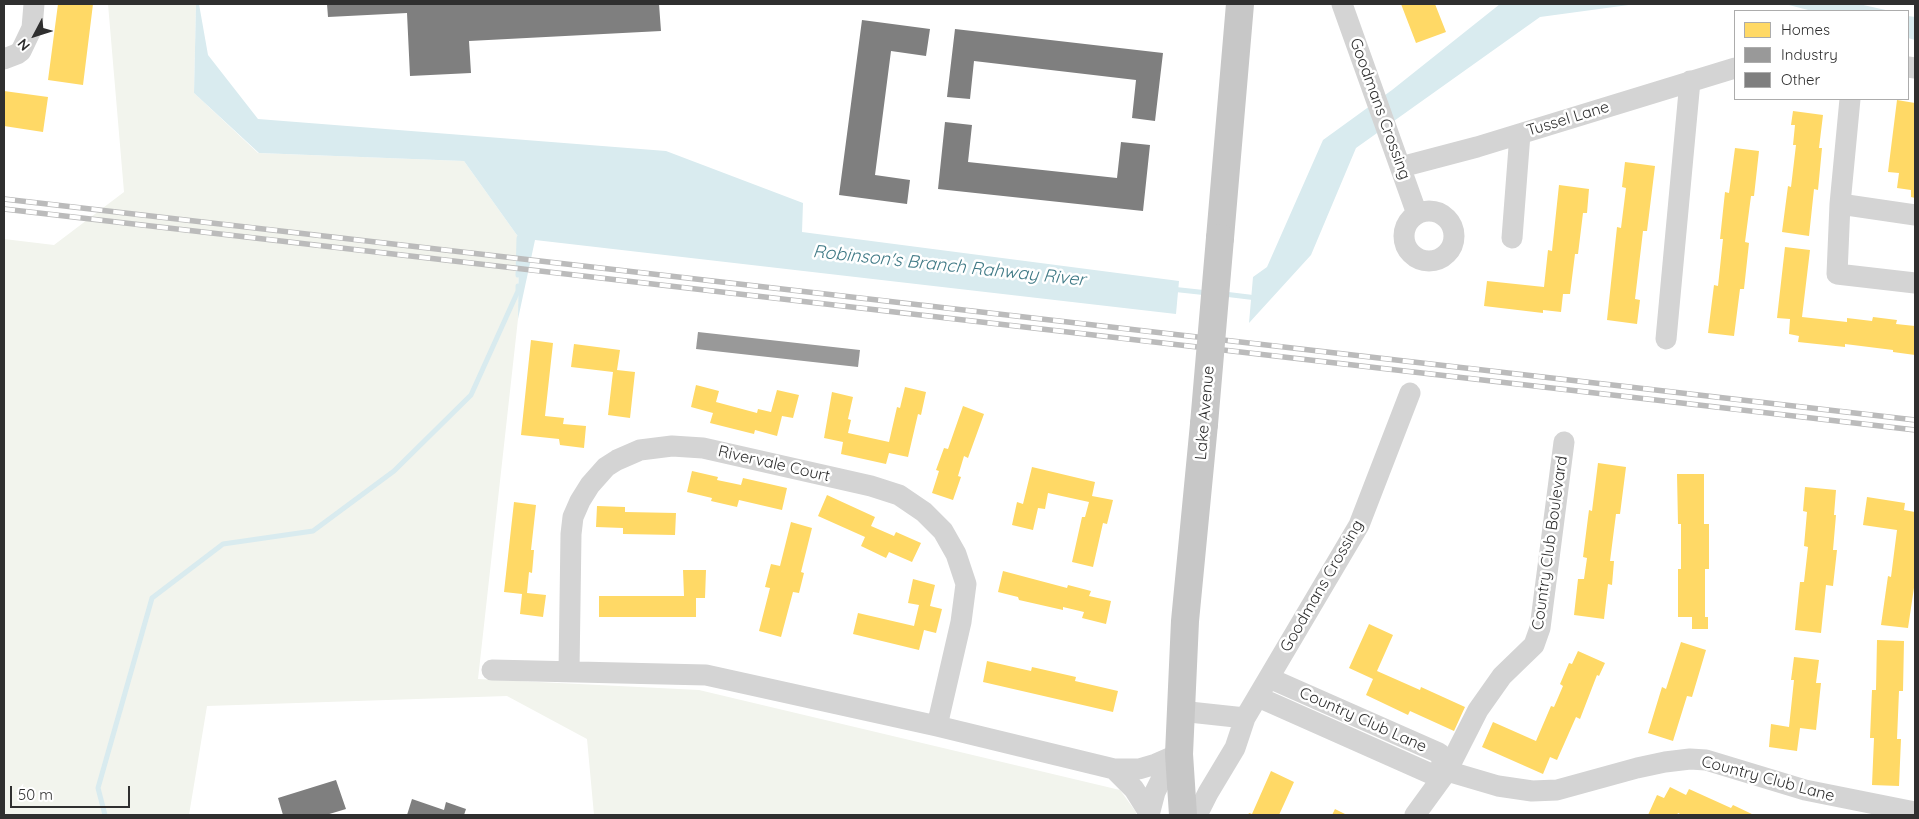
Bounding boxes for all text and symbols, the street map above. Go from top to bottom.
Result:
north arrow [10,10,60,60]
legend [1734,10,1909,100]
text: Homes [1781,20,1830,39]
text: N [13,35,34,54]
street label: Goodmans Crossing [1345,36,1415,182]
text: Industry [1781,45,1838,64]
text: Other [1781,70,1820,89]
street label: Tussel Lane [1524,97,1612,141]
water label: Robinson's Branch Rahway River [812,241,1086,291]
street label: Lake Avenue [1191,365,1219,461]
street label: Rivervale Court [716,442,832,486]
street label: Country Club Boulevard [1528,455,1572,631]
street label: Goodmans Crossing [1276,517,1368,655]
street label: Country Club Lane [1296,683,1430,757]
street label: Country Club Lane [1699,752,1837,806]
scale bar [12,776,132,808]
text: 50 m [18,785,53,804]

